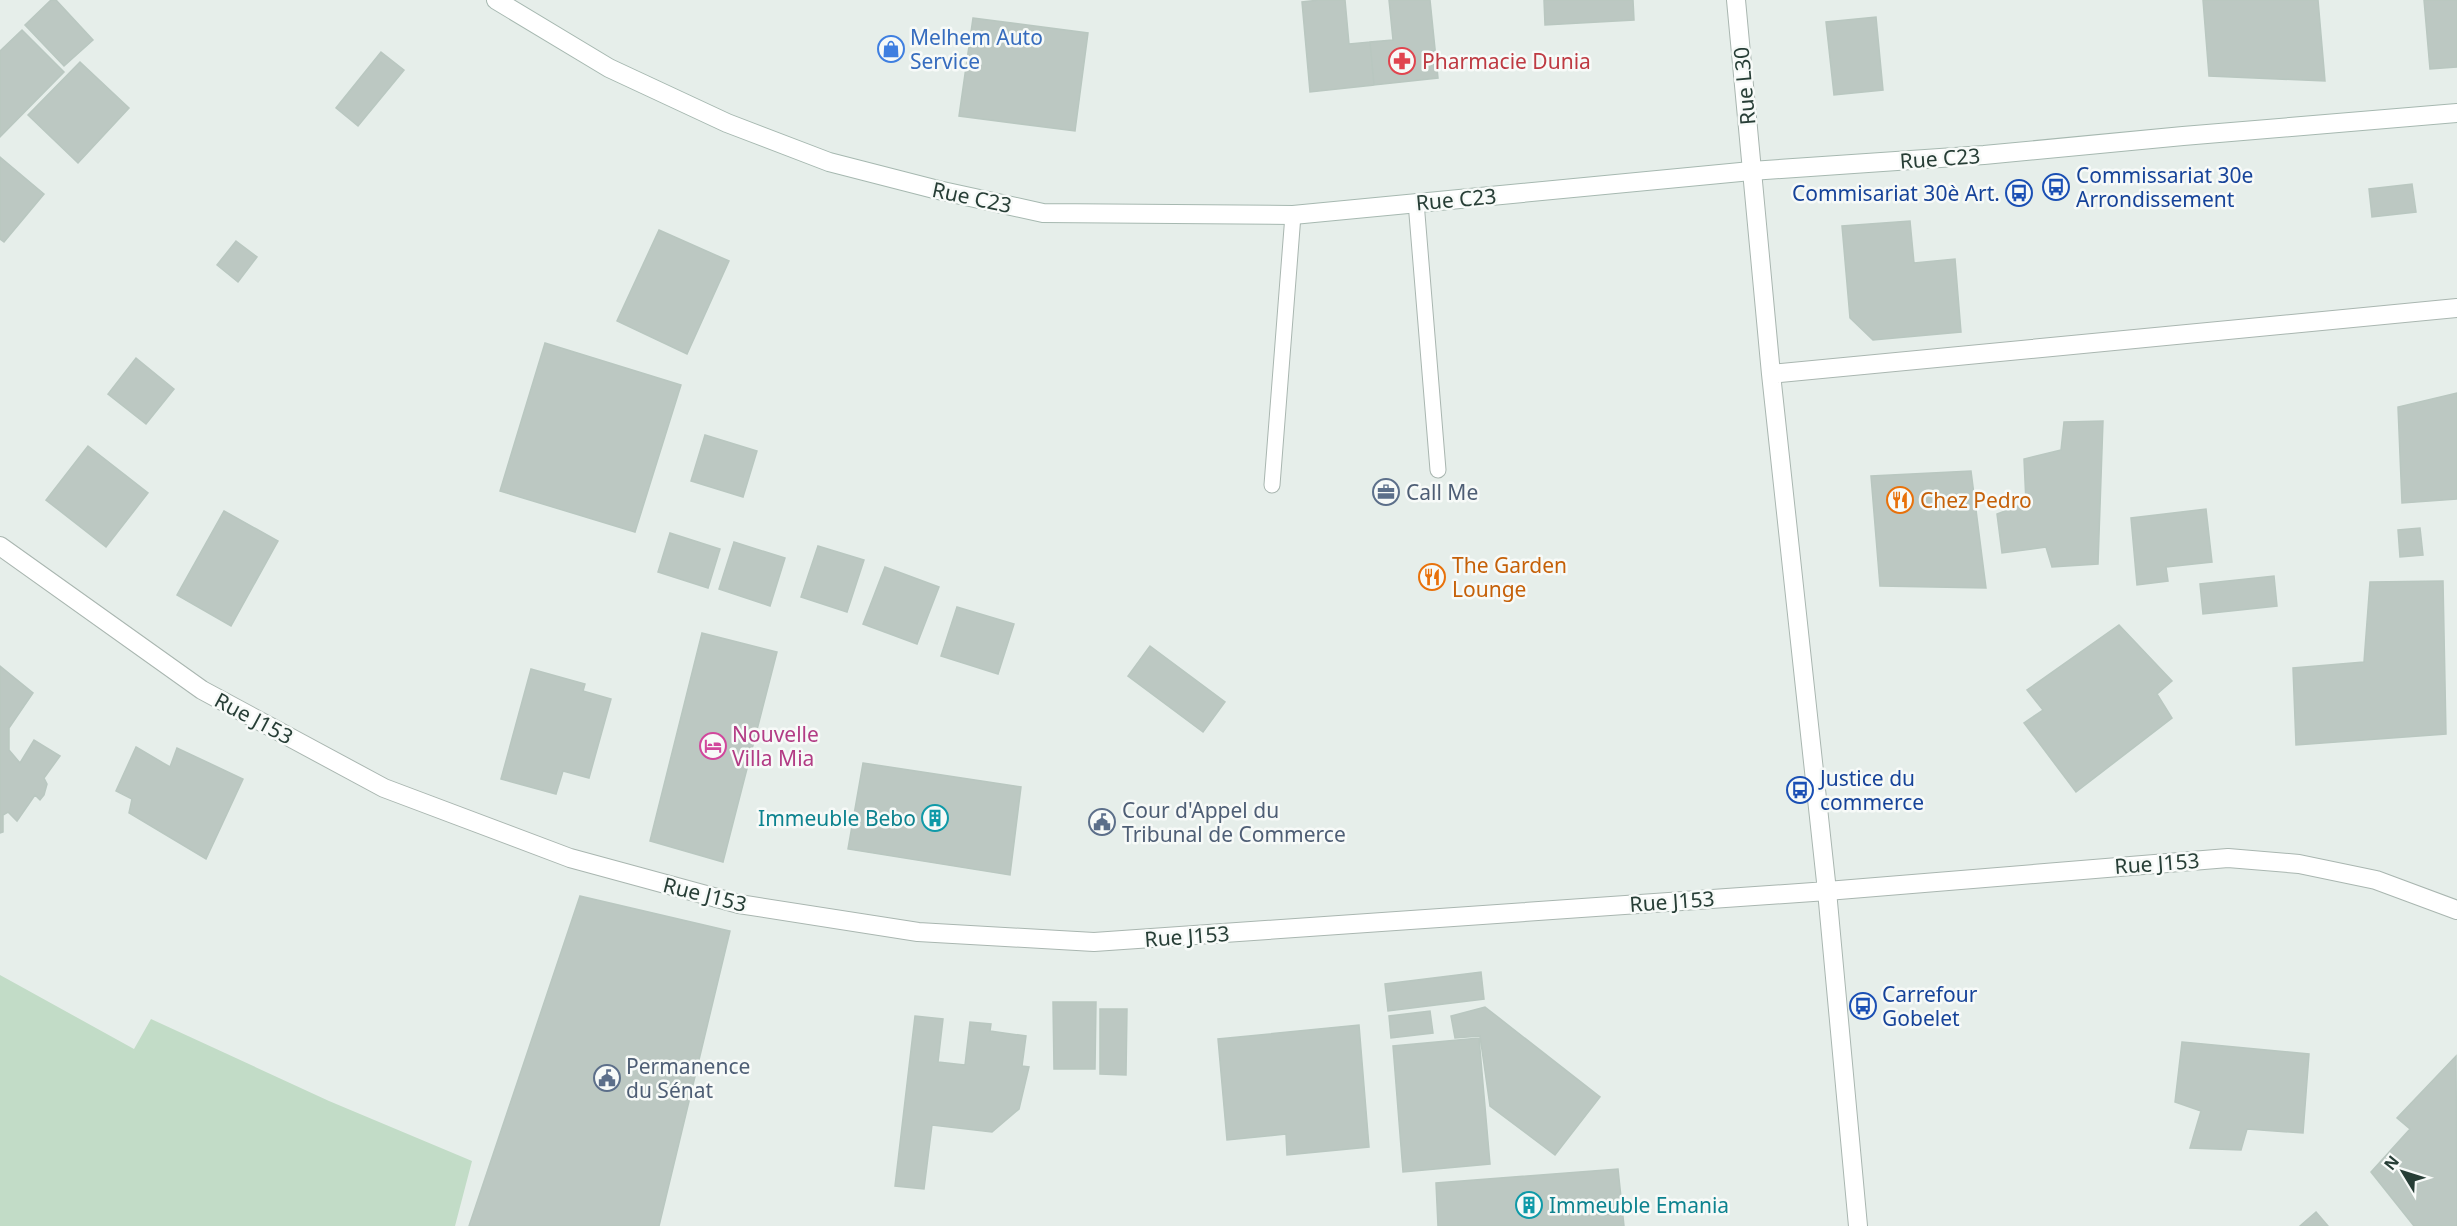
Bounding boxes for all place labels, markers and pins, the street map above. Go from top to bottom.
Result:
place label: Melhem Auto Service [910,23,1043,75]
shop icon: Melhem Auto Service [876,34,906,64]
pharmacy icon: Pharmacie Dunia [1387,46,1417,76]
place label: Pharmacie Dunia [1422,47,1591,75]
place label: Commissariat 30e Arrondissement [2076,161,2253,213]
bus stop icon: Commissariat 30e Arrondissement [2041,172,2071,202]
bus stop icon: Commisariat 30è Art. [2004,178,2034,208]
place label: Commisariat 30è Art. [1792,179,2000,207]
office icon: Call Me [1371,477,1401,507]
place label: Call Me [1406,478,1478,506]
restaurant icon: Chez Pedro [1885,485,1915,515]
place label: Chez Pedro [1920,486,2032,514]
place label: The Garden Lounge [1452,551,1567,603]
restaurant icon: The Garden Lounge [1417,562,1447,592]
place label: Nouvelle Villa Mia [732,720,819,772]
hotel icon: Nouvelle Villa Mia [698,731,728,761]
place label: Justice du commerce [1818,764,1924,816]
bus stop icon: Justice du commerce [1785,775,1815,805]
place label: Cour d'Appel du Tribunal de Commerce [1122,796,1346,848]
building icon: Immeuble Bebo [920,803,950,833]
place label: Immeuble Bebo [758,804,916,832]
public building icon: Cour d'Appel du Tribunal de Commerce [1087,807,1117,837]
place label: Carrefour Gobelet [1882,980,1978,1032]
bus stop icon: Carrefour Gobelet [1848,991,1878,1021]
place label: Permanence du Sénat [626,1052,750,1104]
public building icon: Permanence du Sénat [592,1063,622,1093]
building icon: Immeuble Emania [1514,1190,1544,1220]
place label: Immeuble Emania [1549,1191,1729,1219]

